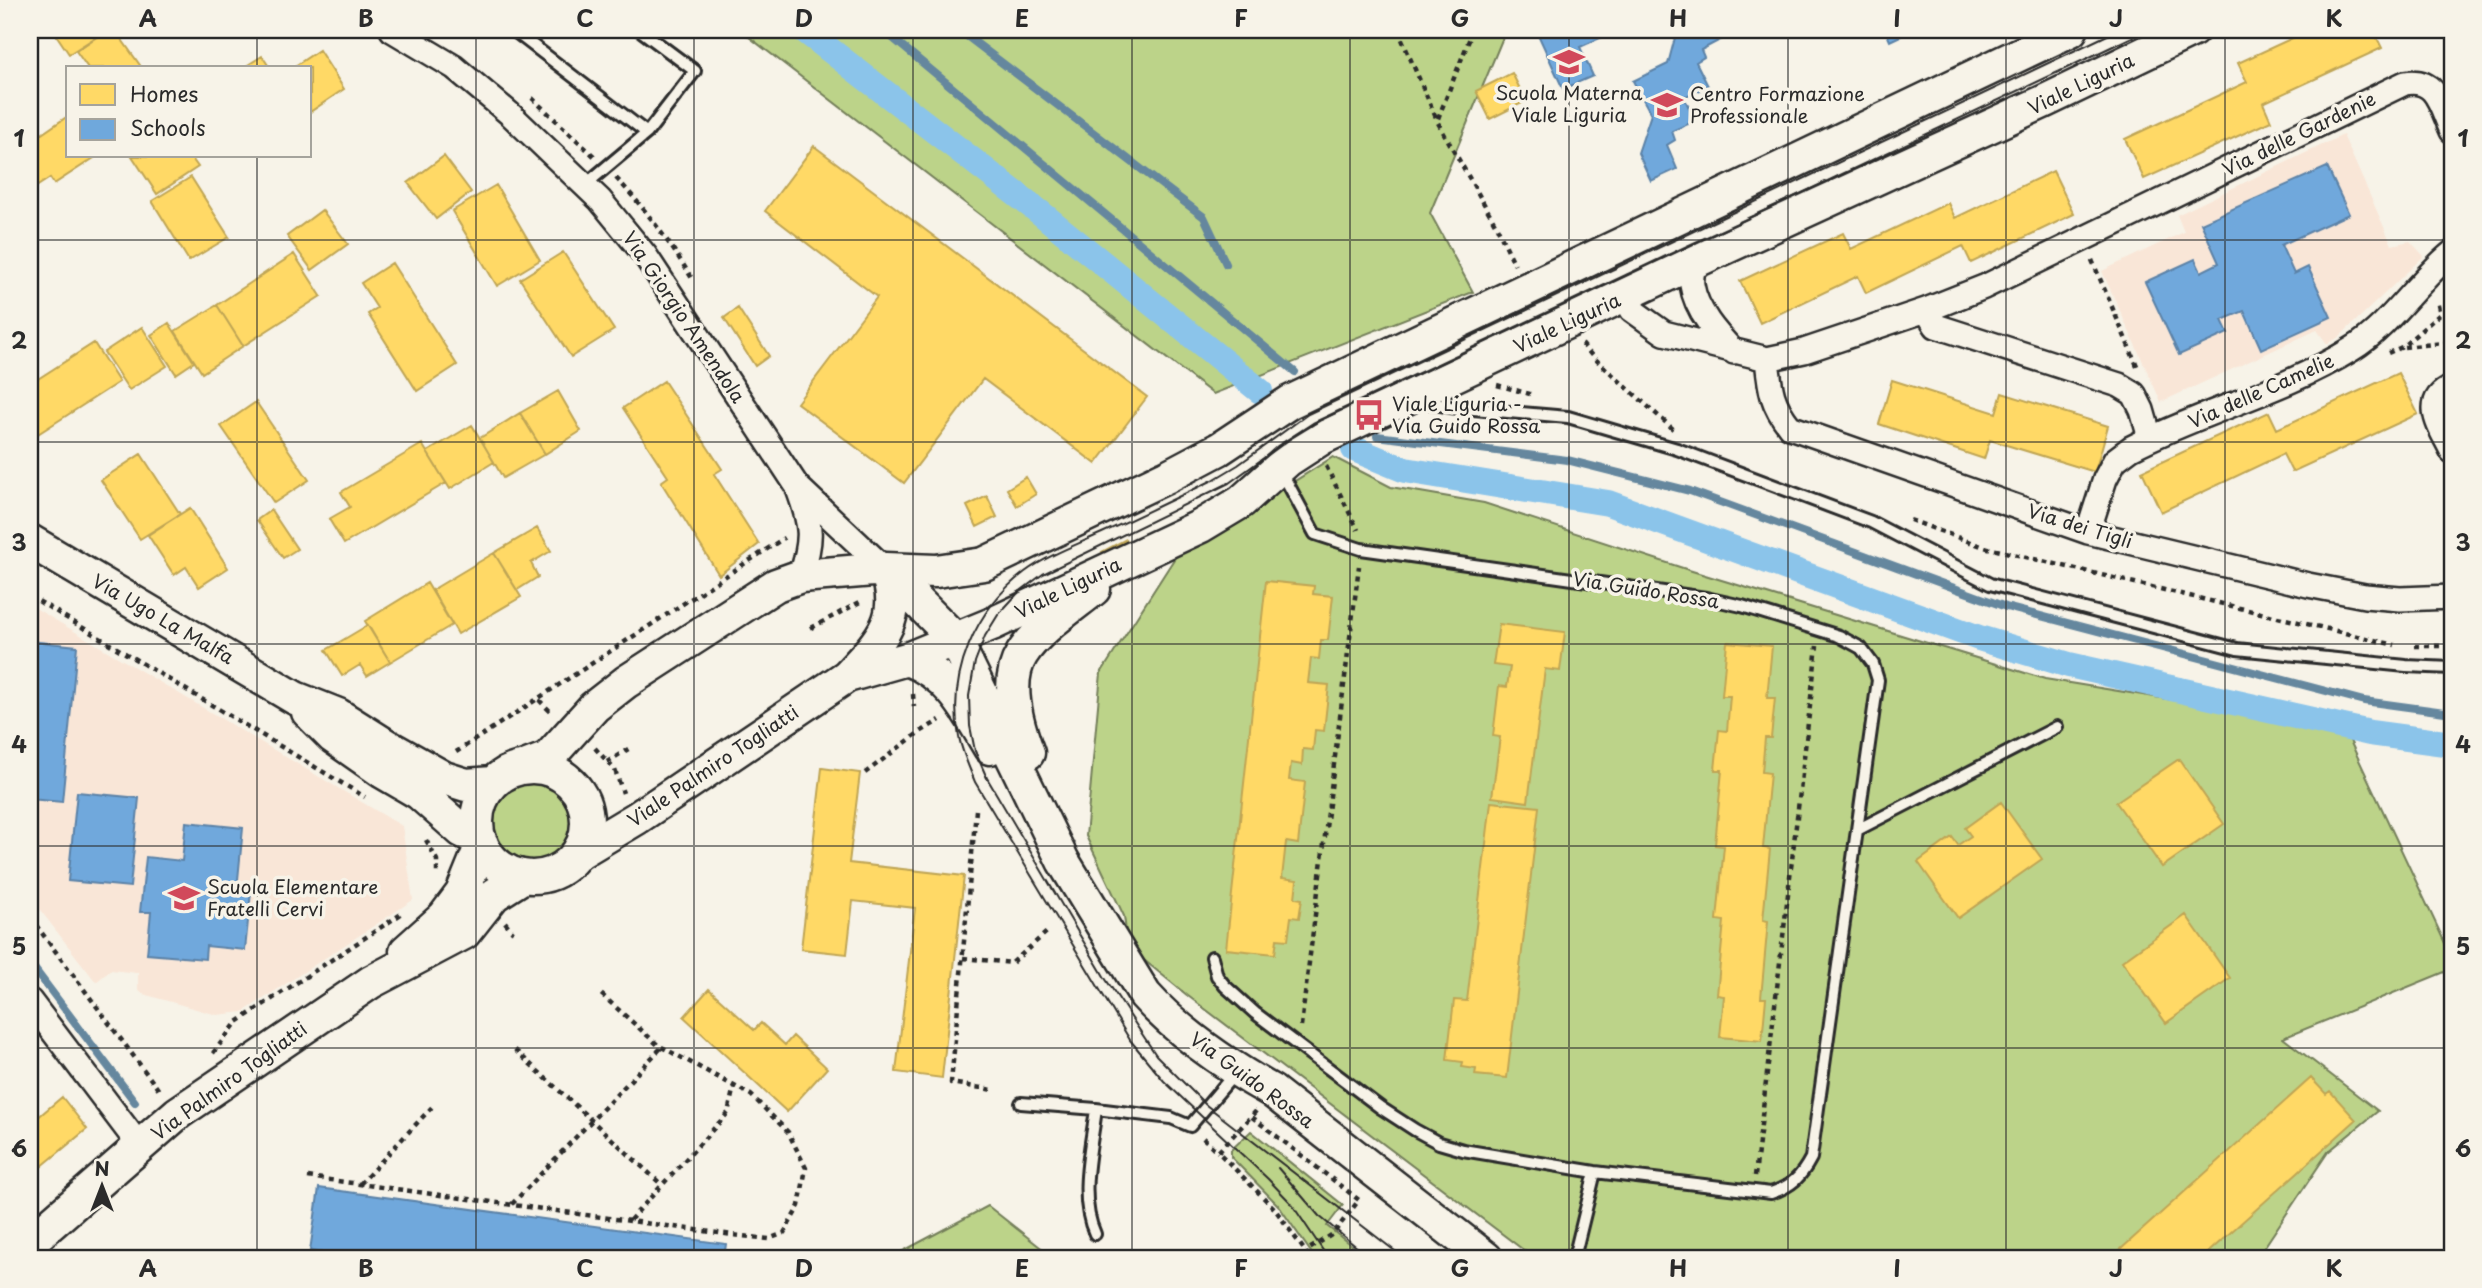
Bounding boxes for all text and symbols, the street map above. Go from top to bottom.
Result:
text: A [139,0,157,35]
text: B [358,0,374,35]
text: C [576,0,594,35]
text: D [795,0,813,35]
text: E [1015,0,1029,35]
text: F [1234,0,1248,35]
text: G [1451,0,1469,35]
text: H [1669,0,1687,35]
text: I [1893,0,1901,35]
text: J [2109,0,2123,35]
text: K [2326,0,2343,35]
school or university icon: Scuola Materna Viale Liguria [1552,45,1586,79]
street label: Viale Liguria [2023,45,2138,121]
legend [66,66,312,158]
text: Homes [130,77,198,109]
place label: Scuola Materna Viale Liguria [1495,78,1643,128]
place label: Centro Formazione Professionale [1690,79,1865,129]
street label: Via delle Gardenie [2217,84,2380,182]
school or university icon: Centro Formazione Professionale [1650,88,1684,122]
text: Schools [130,111,206,143]
text: 1 [14,120,25,155]
text: 1 [2458,120,2469,155]
street label: Via Giorgio Amendola [617,225,753,408]
street label: Viale Liguria [1509,285,1625,359]
text: 2 [11,322,27,357]
text: 2 [2455,322,2471,357]
street label: Via delle Camelie [2183,345,2338,435]
place label: Viale Liguria - Via Guido Rossa [1392,389,1540,439]
bus stop icon: Viale Liguria - Via Guido Rossa [1352,398,1386,432]
street label: Via dei Tigli [2024,496,2136,554]
text: 3 [11,524,27,559]
text: 3 [2455,524,2471,559]
street label: Viale Liguria [1010,549,1125,625]
street label: Via Guido Rossa [1571,564,1722,614]
street label: Via Ugo La Malfa [87,566,240,670]
street label: Viale Palmiro Togliatti [621,697,804,833]
text: 4 [11,726,27,761]
text: 4 [2455,726,2471,761]
place label: Scuola Elementare Fratelli Cervi [207,872,378,922]
school or university icon: Scuola Elementare Fratelli Cervi [167,881,201,915]
text: 5 [12,928,26,963]
text: 5 [2456,928,2470,963]
street label: Via Palmiro Togliatti [145,1014,312,1146]
street label: Via Guido Rossa [1184,1024,1321,1134]
text: 6 [11,1130,27,1165]
text: 6 [2455,1130,2471,1165]
north arrow [66,1152,136,1222]
text: N [94,1154,110,1182]
text: A [139,1250,157,1285]
text: B [358,1250,374,1285]
text: C [576,1250,594,1285]
text: D [795,1250,813,1285]
text: E [1015,1250,1029,1285]
text: F [1234,1250,1248,1285]
text: G [1451,1250,1469,1285]
text: H [1669,1250,1687,1285]
text: I [1893,1250,1901,1285]
text: J [2109,1250,2123,1285]
text: K [2326,1250,2343,1285]

